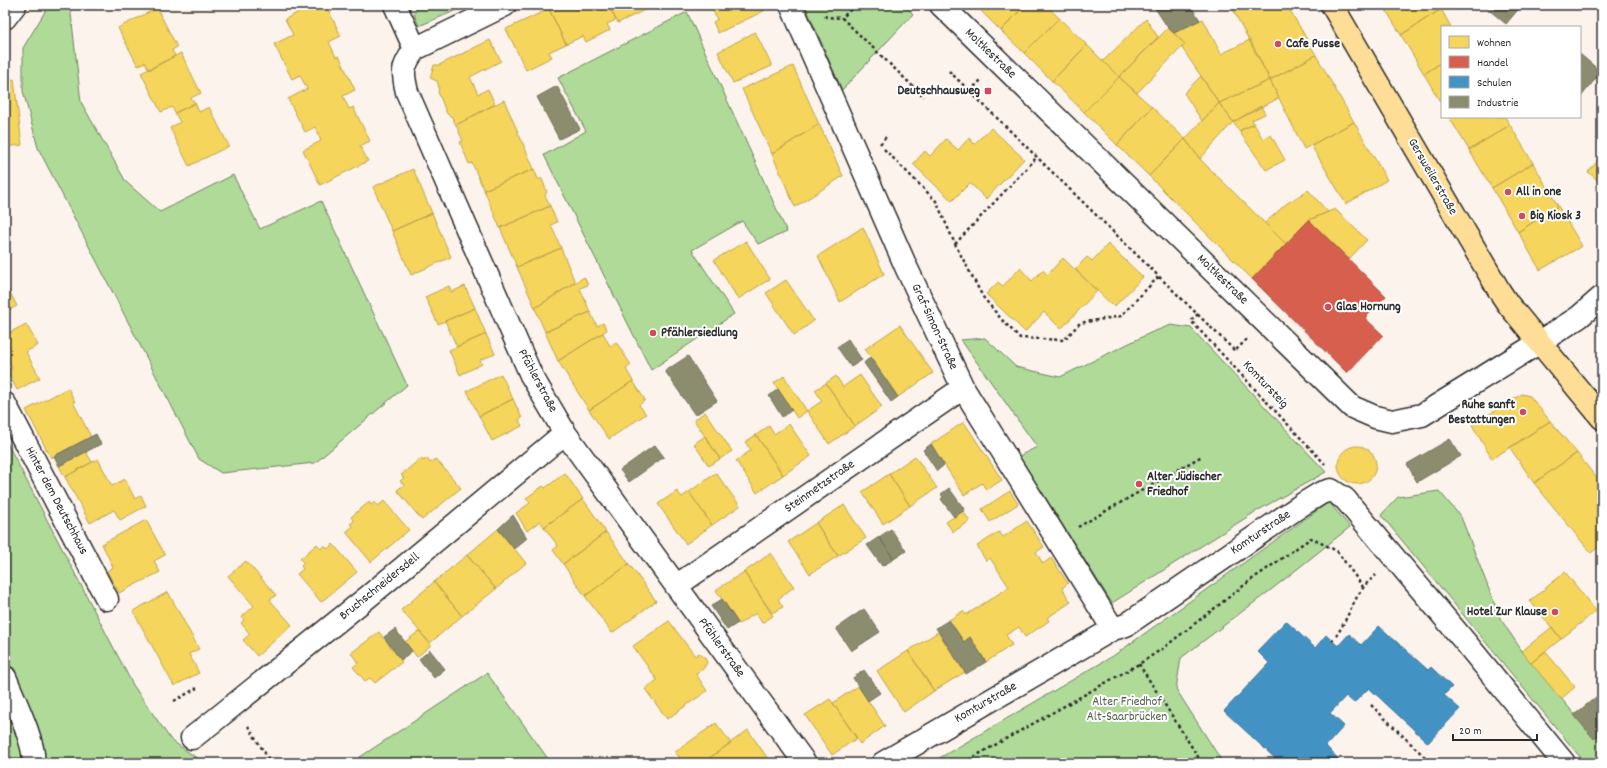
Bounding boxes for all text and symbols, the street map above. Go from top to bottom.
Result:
street label: Moltkestraße [960,24,1020,84]
legend [1441,26,1581,118]
place label: Cafe Pusse [1286,35,1340,54]
text: Wohnen [1477,35,1512,52]
marker: Cafe Pusse [1273,39,1283,49]
text: Handel [1477,55,1508,72]
text: Schulen [1477,75,1512,92]
place label: Deutschhausweg [898,82,980,101]
marker: Deutschhausweg [983,86,993,96]
text: Industrie [1477,95,1518,112]
street label: Gersweilerstraße [1402,135,1462,219]
place label: All in one [1516,183,1561,202]
marker: All in one [1503,187,1513,197]
place label: Big Kiosk 3 [1530,207,1581,226]
marker: Big Kiosk 3 [1517,211,1527,221]
street label: Moltkestraße [1192,250,1252,310]
street label: Graf-Simon-Straße [906,281,962,373]
place label: Glas Hornung [1336,298,1401,317]
marker: Glas Hornung [1323,302,1333,312]
place label: Pfählersiedlung [661,324,738,343]
marker: Pfählersiedlung [648,328,658,338]
street label: Pfählerstraße [512,346,562,416]
street label: Komtursteig [1238,357,1293,414]
place label: Ruhe sanft Bestattungen [1448,396,1515,430]
marker: Ruhe sanft Bestattungen [1518,407,1528,417]
street label: Hinter dem Deutschhaus [20,444,92,558]
street label: Steinmetzstraße [781,456,859,518]
place label: Alter Jüdischer Friedhof [1147,468,1223,502]
marker: Alter Jüdischer Friedhof [1134,479,1144,489]
street label: Komturstraße [1227,506,1295,560]
street label: Bruchschneidersdell [336,549,424,625]
place label: Hotel Zur Klause [1467,603,1547,622]
marker: Hotel Zur Klause [1550,607,1560,617]
street label: Pfählerstraße [693,614,749,682]
street label: Komturstraße [951,677,1021,728]
park label: Alter Friedhof Alt-Saarbrücken [1087,693,1167,727]
scale bar [1453,716,1537,742]
text: 20 m [1459,723,1482,740]

